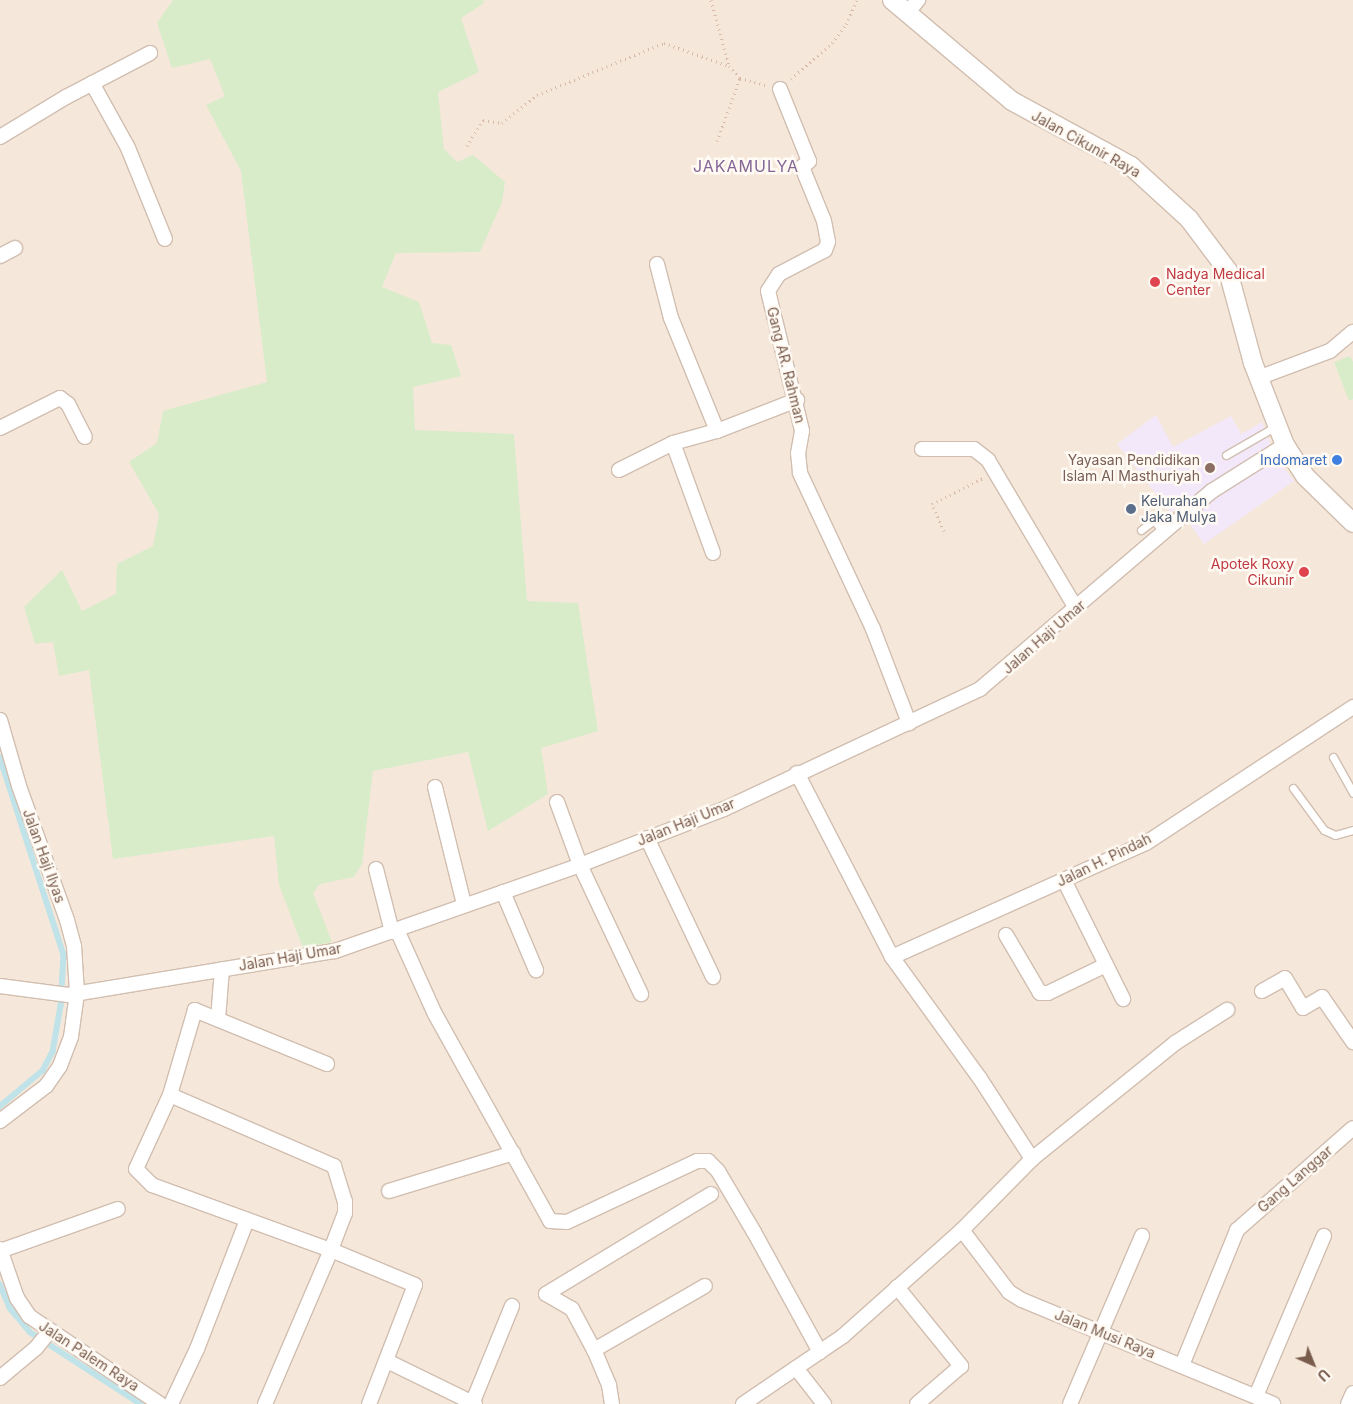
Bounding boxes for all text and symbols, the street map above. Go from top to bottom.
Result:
street label: Jalan Cikunir Raya [1029,107,1143,181]
district label: JAKAMULYA [692,156,800,176]
place label: Nadya Medical Center [1166,266,1265,298]
marker: Nadya Medical Center [1148,275,1162,289]
street label: Gang AR. Rahman [763,305,809,425]
place label: Yayasan Pendidikan Islam Al Masthuriyah [1063,452,1200,484]
place label: Indomaret [1260,452,1327,468]
marker: Indomaret [1331,454,1343,466]
marker: Yayasan Pendidikan Islam Al Masthuriyah [1204,462,1216,474]
place label: Kelurahan Jaka Mulya [1141,493,1216,526]
marker: Kelurahan Jaka Mulya [1125,503,1137,515]
place label: Apotek Roxy Cikunir [1211,556,1294,588]
marker: Apotek Roxy Cikunir [1298,566,1310,578]
street label: Jalan Haji Umar [999,597,1089,677]
street label: Jalan Haji Umar [635,795,737,849]
street label: Jalan Haji Ilyas [19,807,69,905]
street label: Jalan H. Pindah [1054,830,1154,890]
street label: Jalan Haji Umar [237,940,343,974]
street label: Gang Langgar [1254,1142,1336,1216]
street label: Jalan Musi Raya [1052,1306,1158,1362]
street label: Jalan Palem Raya [36,1317,142,1395]
north arrow [1288,1339,1338,1389]
text: U [1314,1365,1333,1385]

